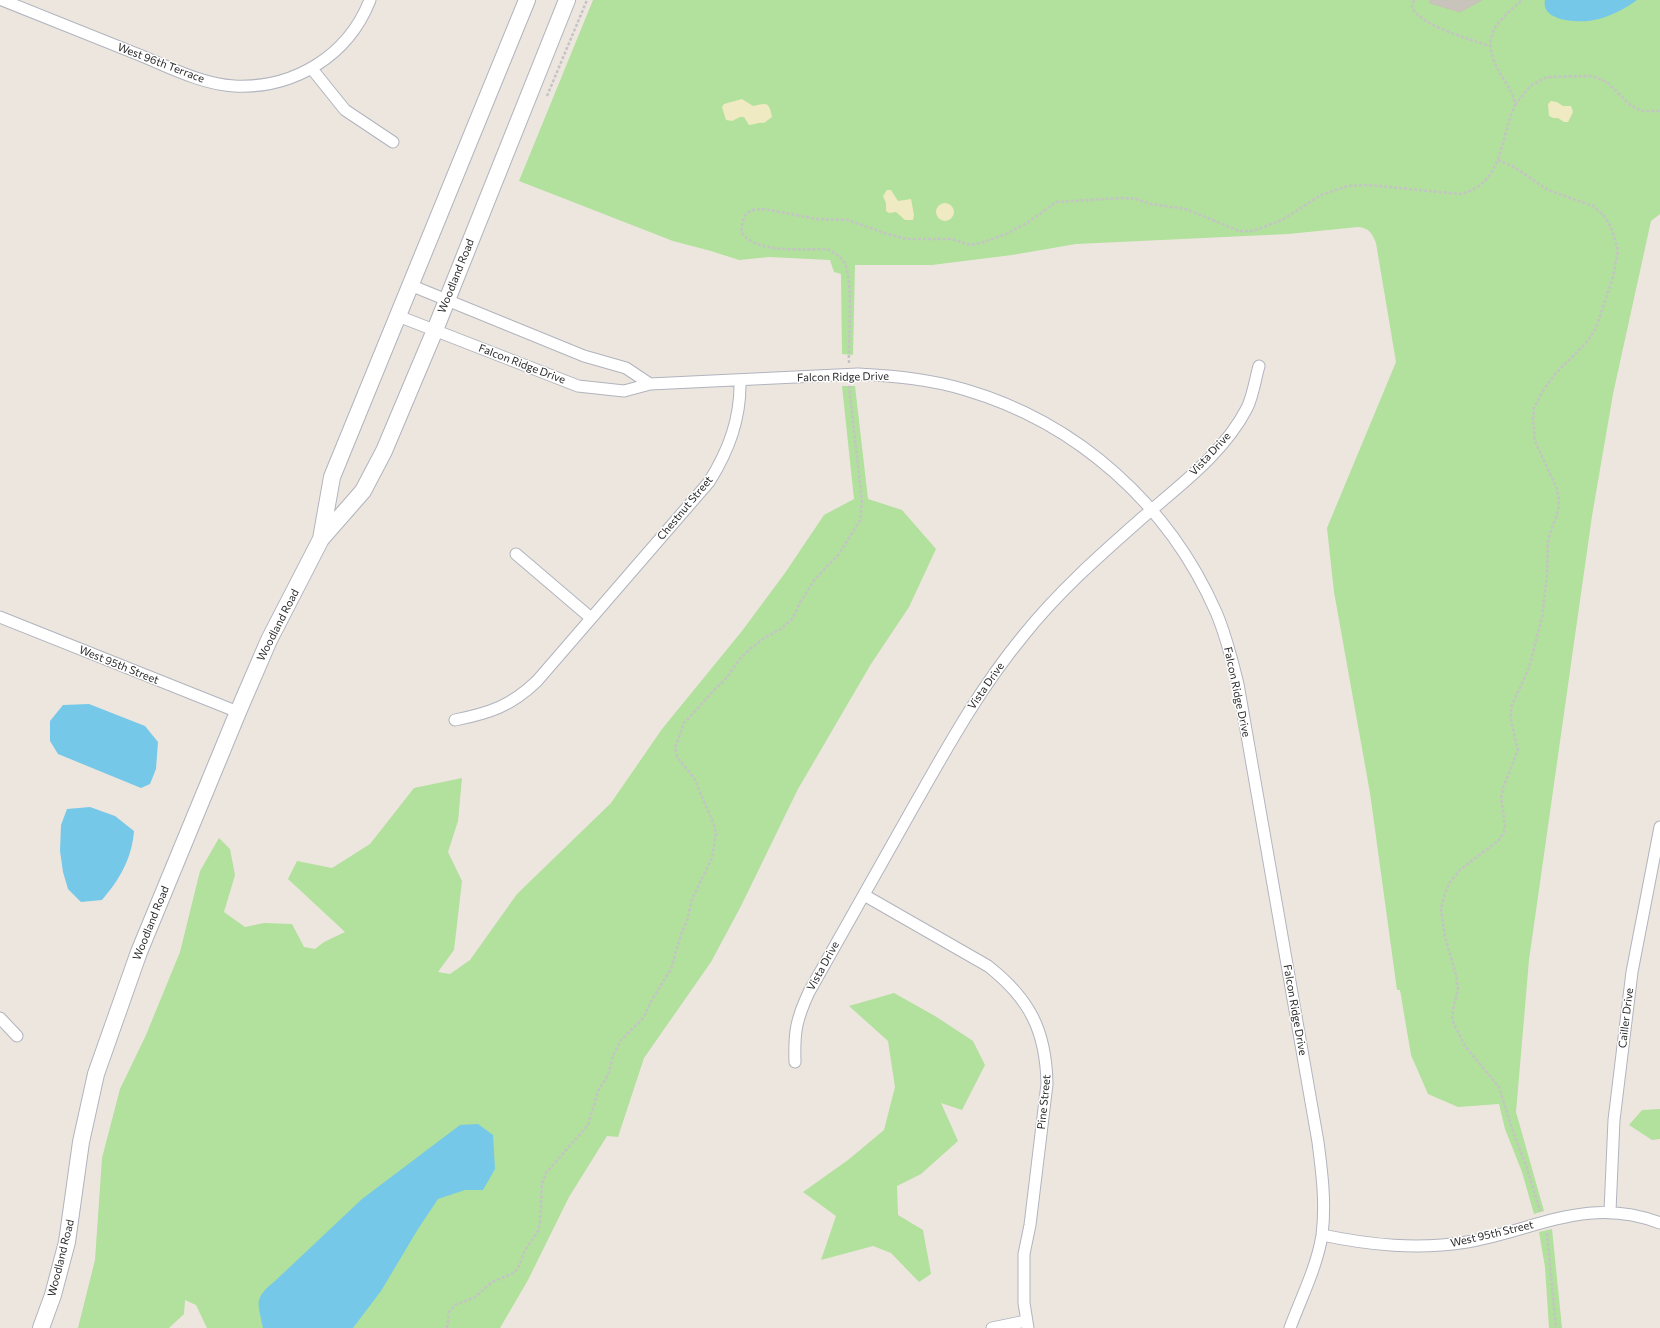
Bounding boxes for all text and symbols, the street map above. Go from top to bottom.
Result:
street label: West 96th Terrace [116,40,206,86]
street label: Woodland Road [435,237,477,315]
street label: Falcon Ridge Drive [477,341,567,387]
street label: Falcon Ridge Drive [797,370,889,384]
street label: Vista Drive [1187,430,1233,478]
street label: Chestnut Street [654,473,716,543]
street label: Woodland Road [254,587,302,663]
street label: West 95th Street [77,643,161,687]
street label: Falcon Ridge Drive [1221,646,1253,738]
street label: Vista Drive [965,660,1007,712]
street label: Woodland Road [130,884,172,962]
street label: Vista Drive [804,939,842,993]
street label: Falcon Ridge Drive [1281,964,1309,1056]
street label: Cailler Drive [1616,987,1636,1049]
street label: Pine Street [1035,1074,1053,1130]
street label: Woodland Road [45,1218,77,1298]
street label: West 95th Street [1449,1218,1535,1250]

